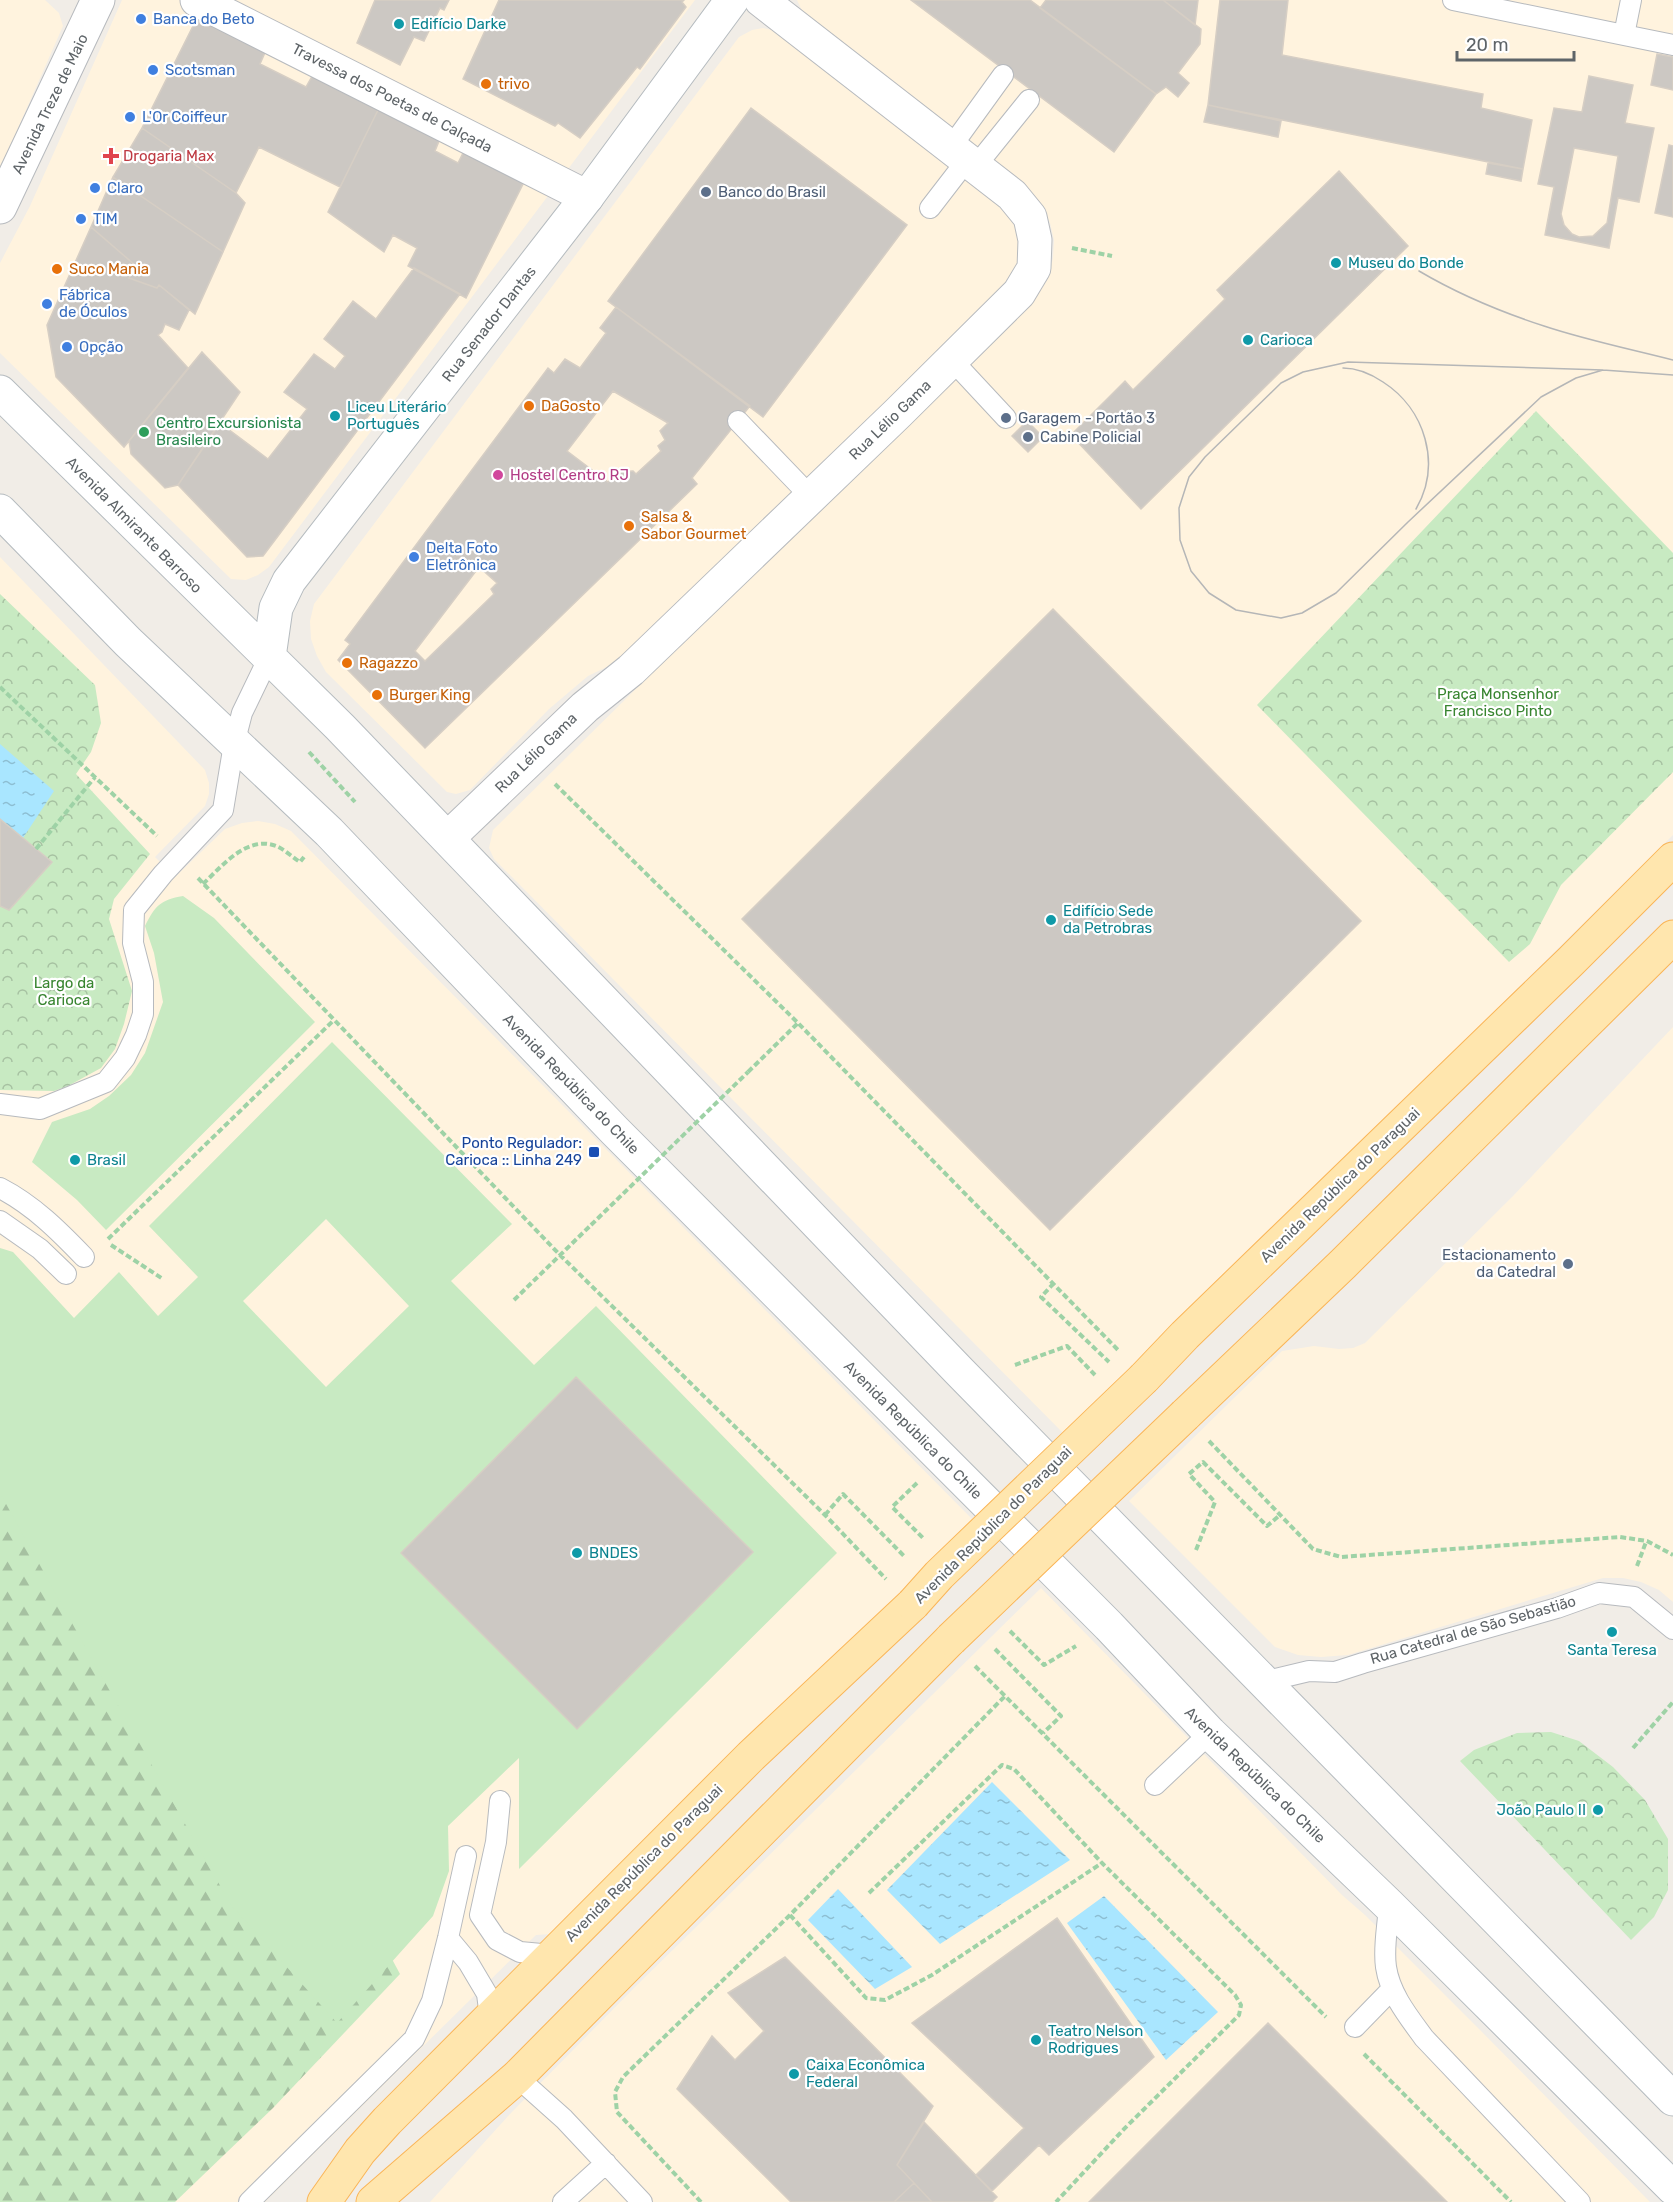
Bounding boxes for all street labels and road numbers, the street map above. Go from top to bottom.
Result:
street label: Avenida Treze de Maio [8,31,92,177]
street label: Travessa dos Poetas de Calçada [289,40,495,156]
street label: Rua Senador Dantas [438,262,540,385]
street label: Rua Lélio Gama [845,376,935,464]
street label: Avenida Almirante Barroso [62,453,206,597]
street label: Rua Lélio Gama [491,709,581,797]
street label: Avenida República do Chile [499,1010,643,1158]
street label: Avenida República do Paraguai [1256,1104,1424,1266]
street label: Avenida República do Chile [840,1357,986,1503]
street label: Avenida República do Paraguai [911,1443,1075,1607]
street label: Rua Catedral de São Sebastião [1368,1592,1578,1668]
street label: Avenida República do Chile [1181,1703,1329,1847]
street label: Avenida República do Paraguai [562,1781,726,1945]

